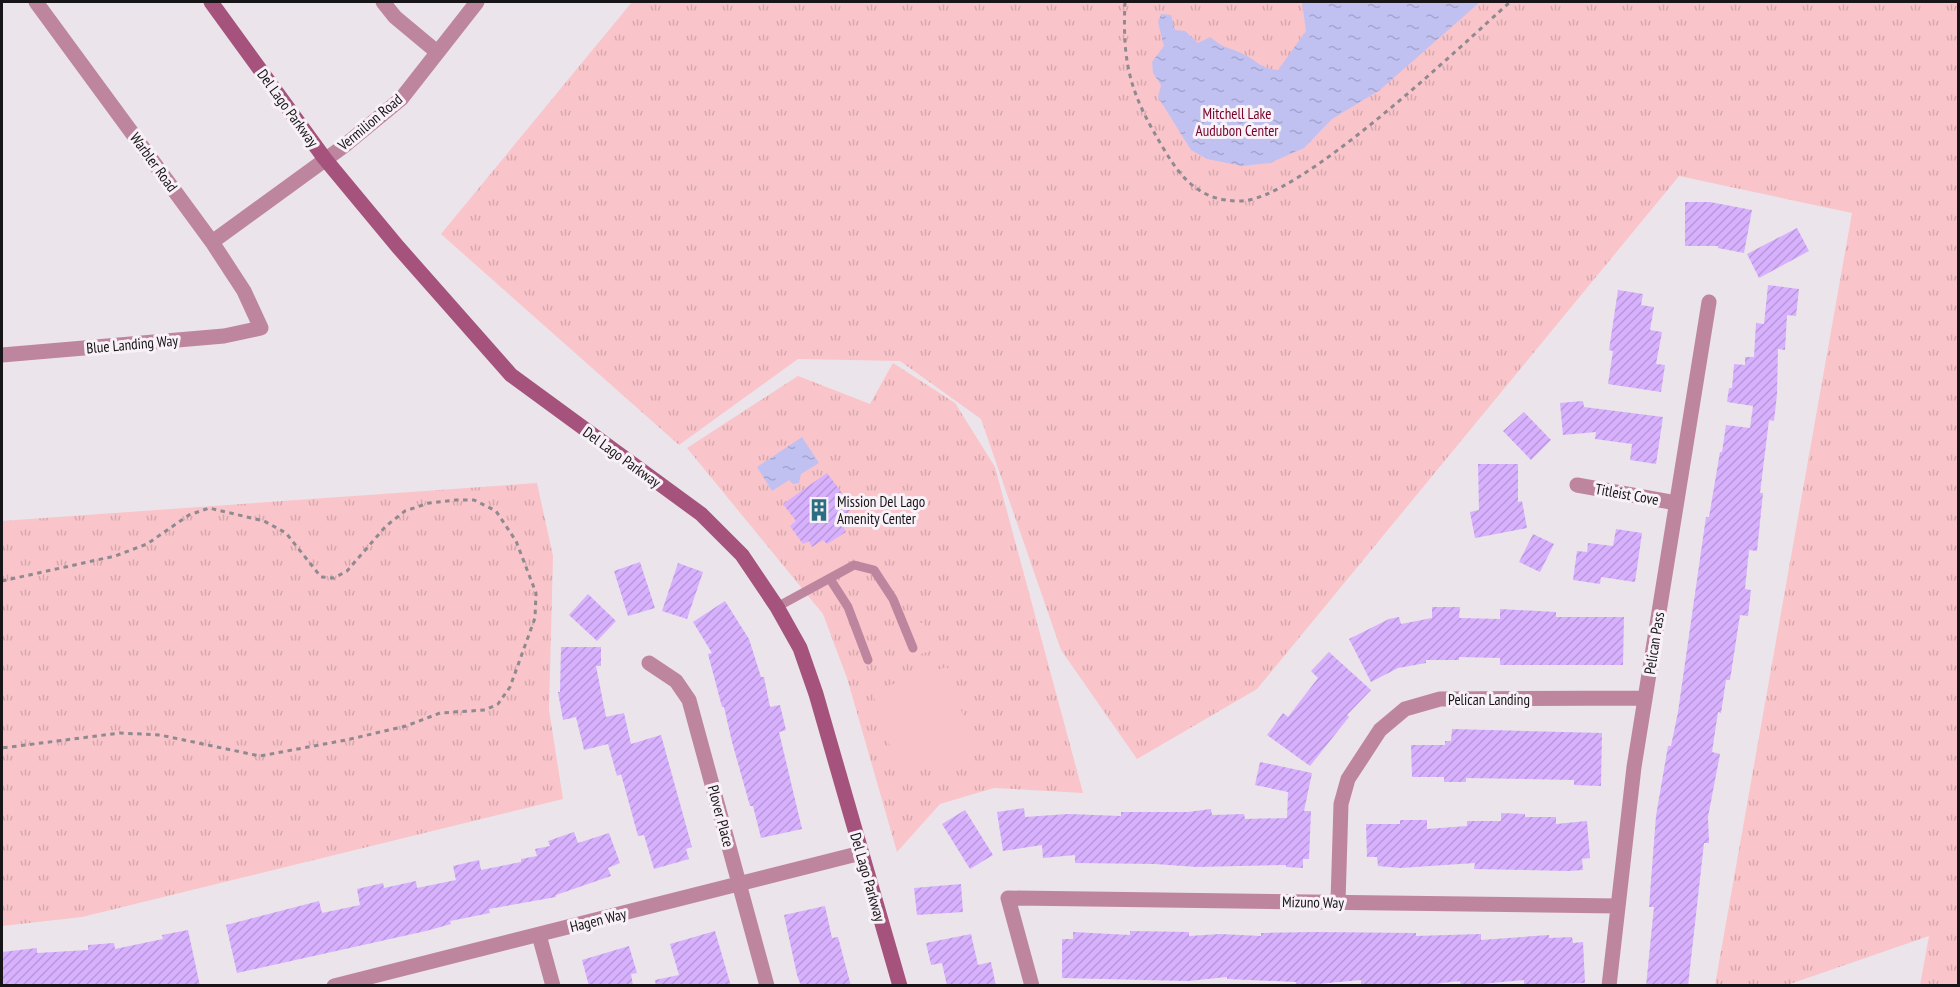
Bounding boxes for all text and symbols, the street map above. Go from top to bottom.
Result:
street label: Del Lago Parkway [253,65,323,151]
street label: Vermilion Road [333,90,406,155]
park label: Mitchell Lake Audubon Center [1196,104,1279,140]
street label: Warbler Road [126,129,182,195]
street label: Blue Landing Way [85,330,179,357]
street label: Del Lago Parkway [579,422,665,492]
street label: Titleist Cove [1594,479,1660,509]
place label: Mission Del Lago Amenity Center [837,492,925,528]
building icon: Mission Del Lago Amenity Center [806,497,832,523]
street label: Pelican Pass [1640,610,1668,676]
street label: Pelican Landing [1448,690,1530,709]
street label: Plover Place [704,783,738,849]
street label: Del Lago Parkway [846,830,890,924]
street label: Mizuno Way [1282,892,1344,912]
street label: Hagen Way [568,904,629,936]

